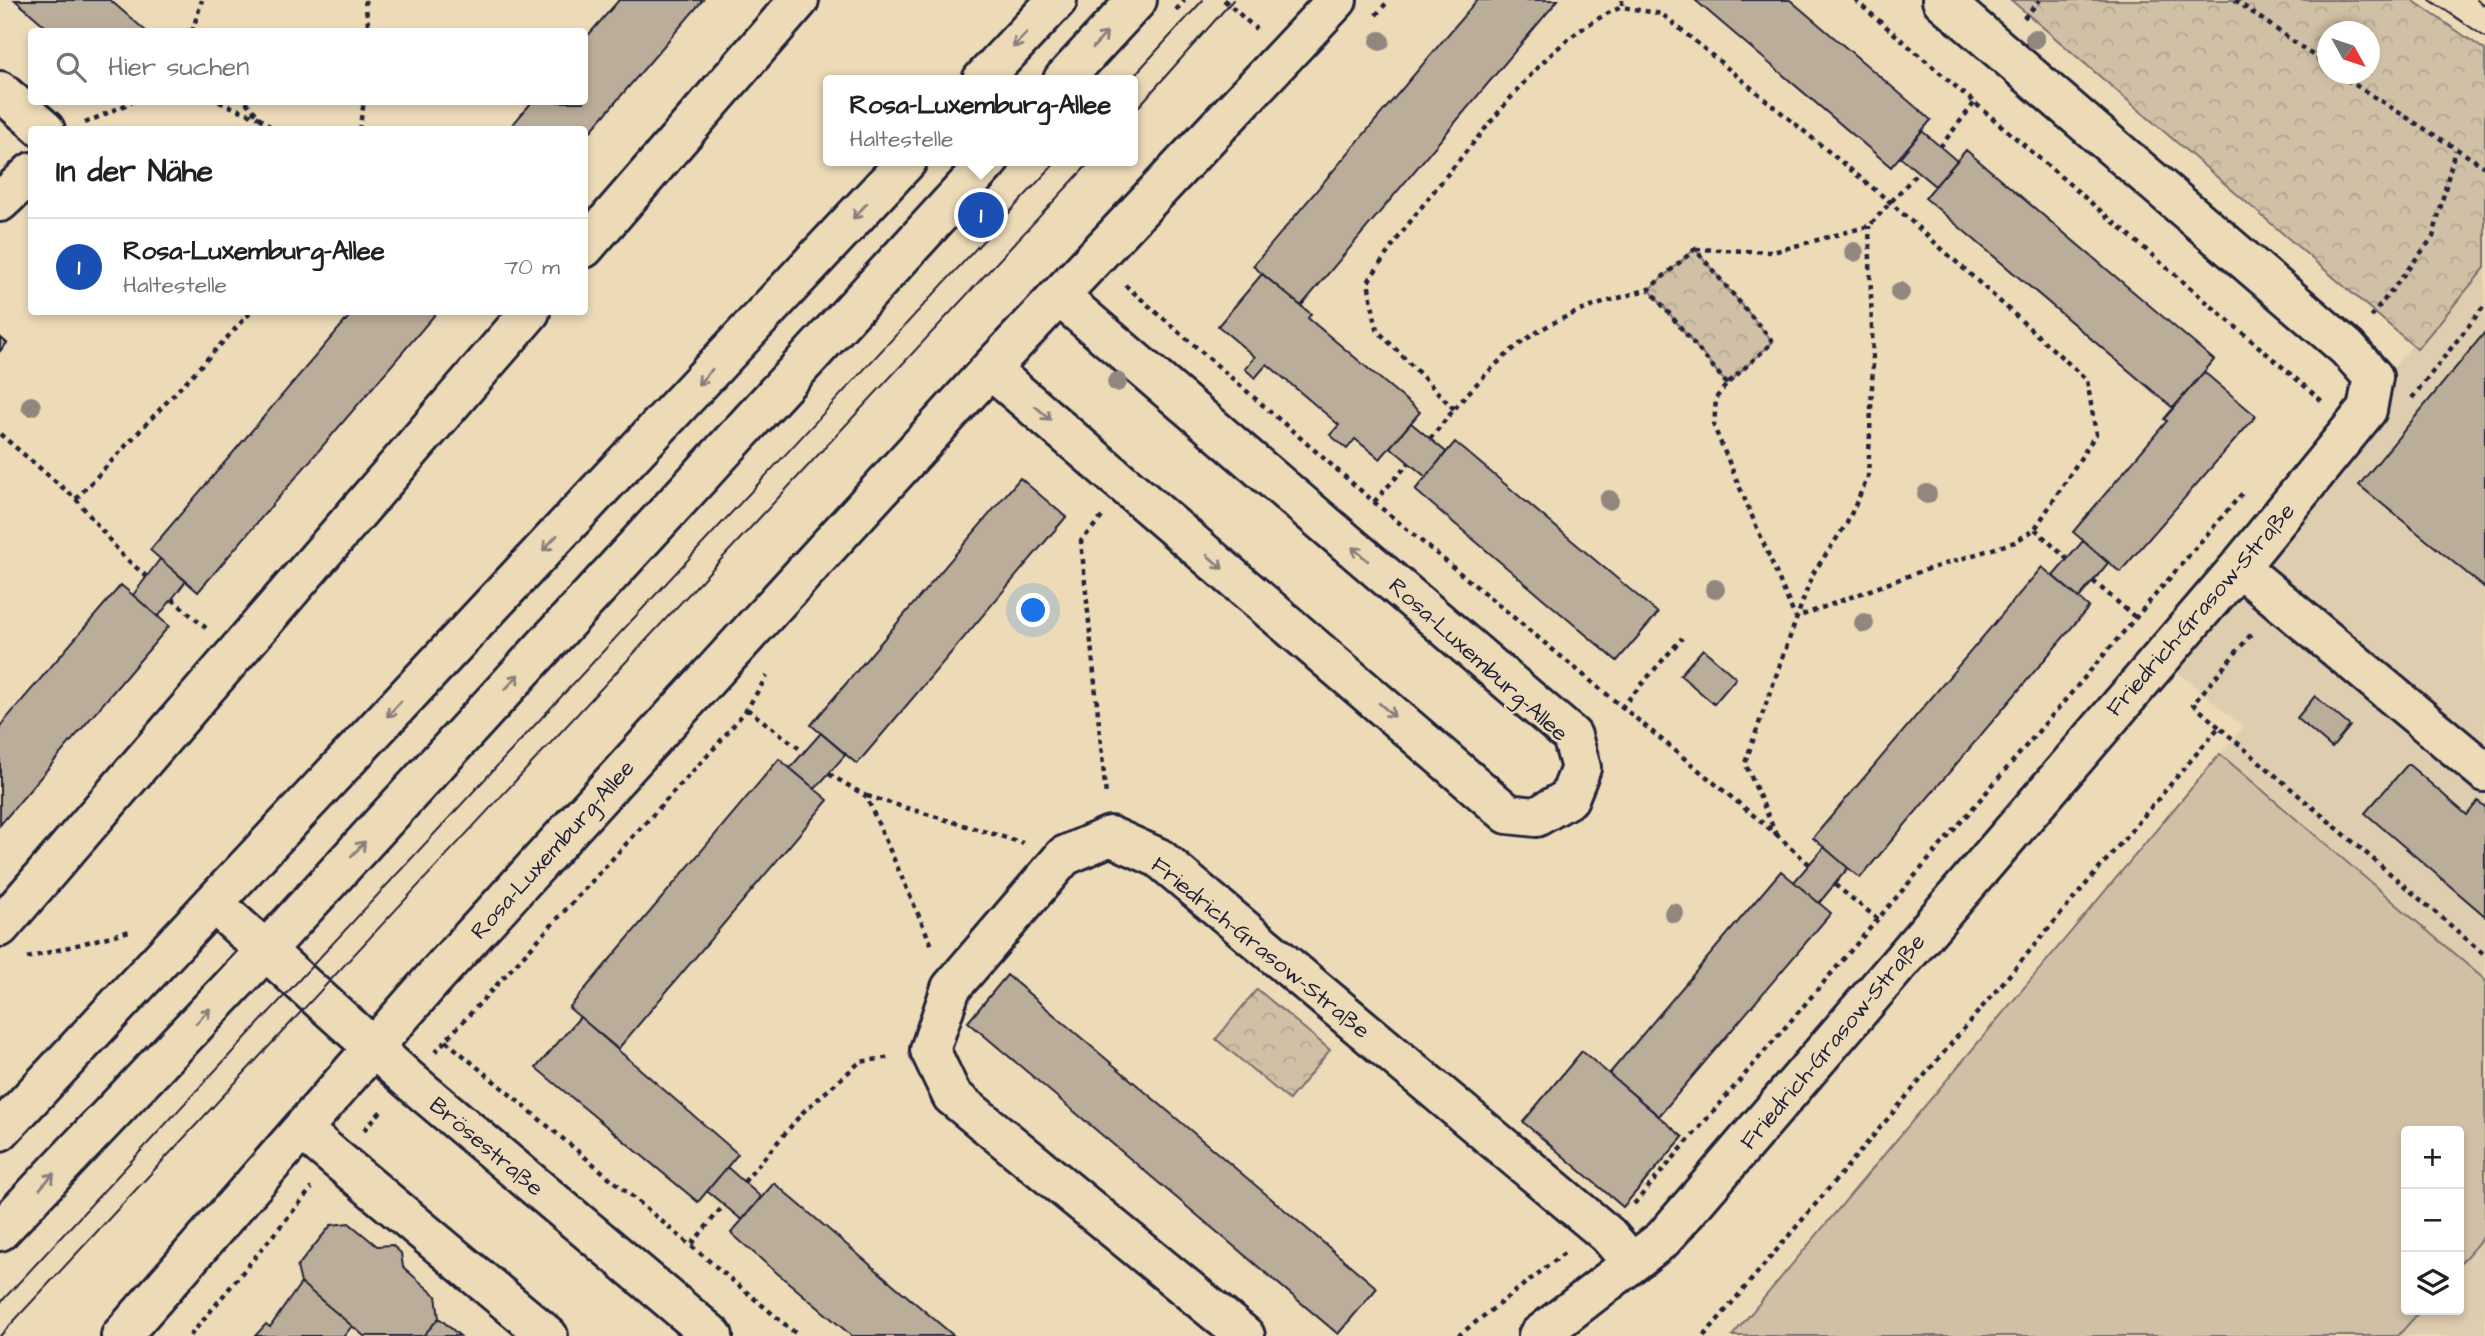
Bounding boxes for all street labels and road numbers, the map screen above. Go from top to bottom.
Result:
street label: Friedrich-Grasow-Straße [2099,496,2303,723]
street label: Rosa-Luxemburg-Allee [1381,570,1575,750]
street label: Rosa-Luxemburg-Allee [463,753,643,947]
street label: Friedrich-Grasow-Straße [1144,849,1377,1046]
street label: Friedrich-Grasow-Straße [1733,927,1933,1157]
street label: Brösestraße [422,1090,550,1204]

